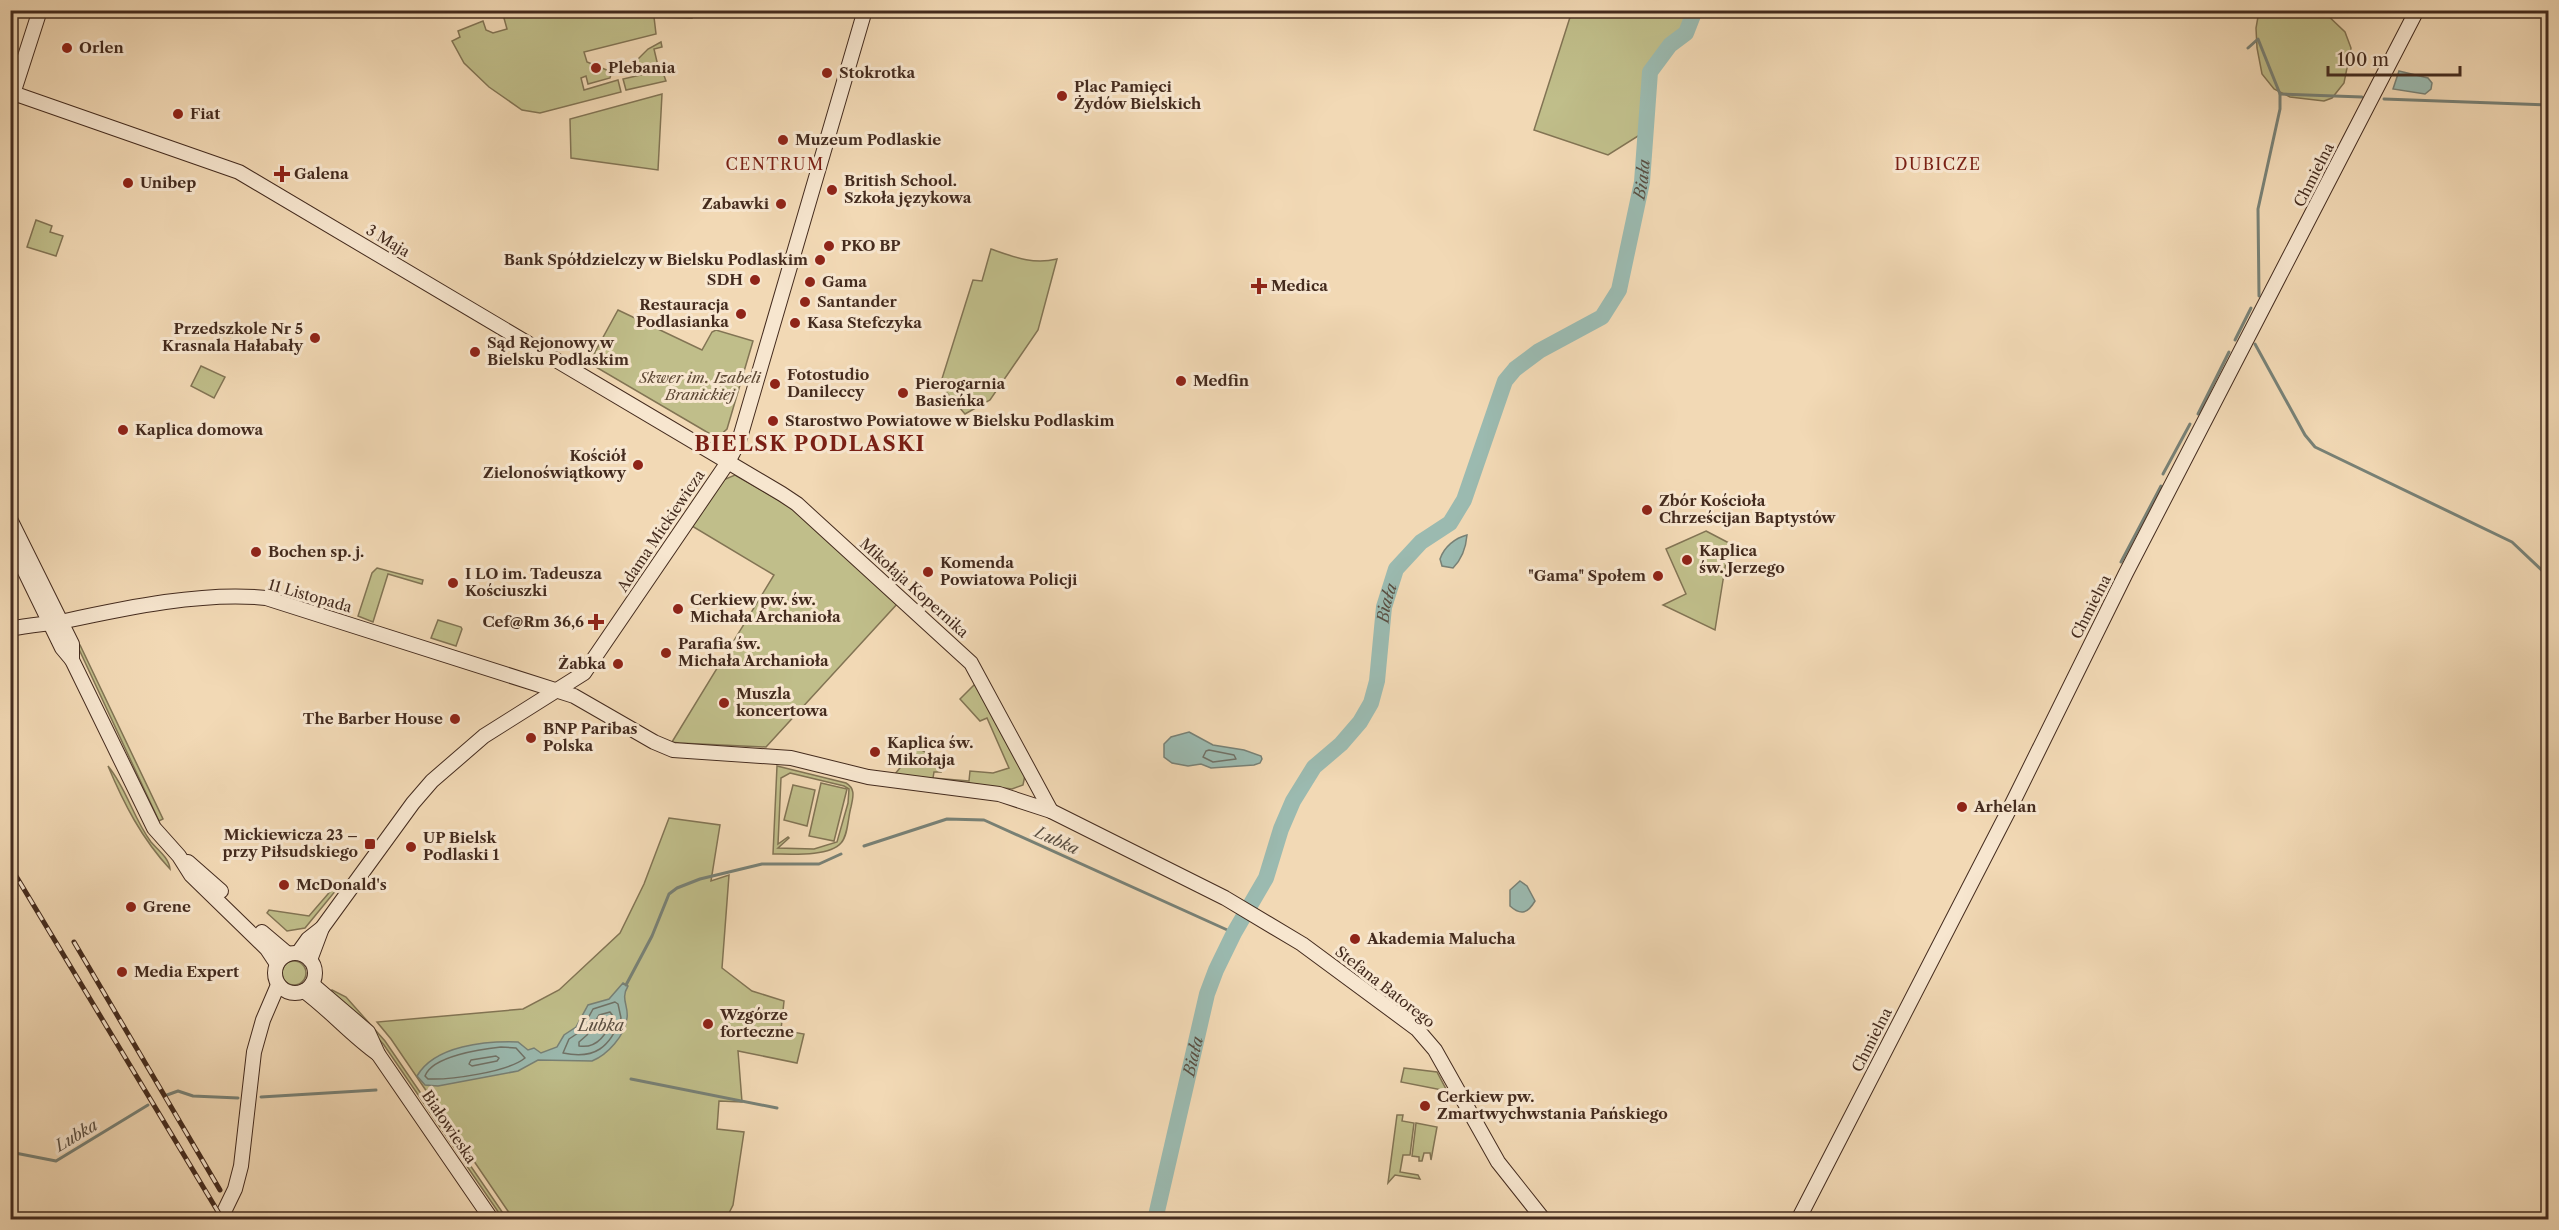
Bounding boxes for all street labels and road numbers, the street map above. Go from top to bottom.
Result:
street label: Chmielna [2289,139,2338,210]
street label: 3 Maja [363,220,414,261]
street label: Adama Mickiewicza [612,466,709,596]
street label: Mikołaja Kopernika [856,534,973,642]
street label: Chmielna [2066,571,2115,642]
street label: 11 Listopada [266,575,354,617]
street label: Stefana Batorego [1332,942,1439,1032]
street label: Chmielna [1847,1004,1896,1075]
street label: Białowieska [418,1086,481,1167]

